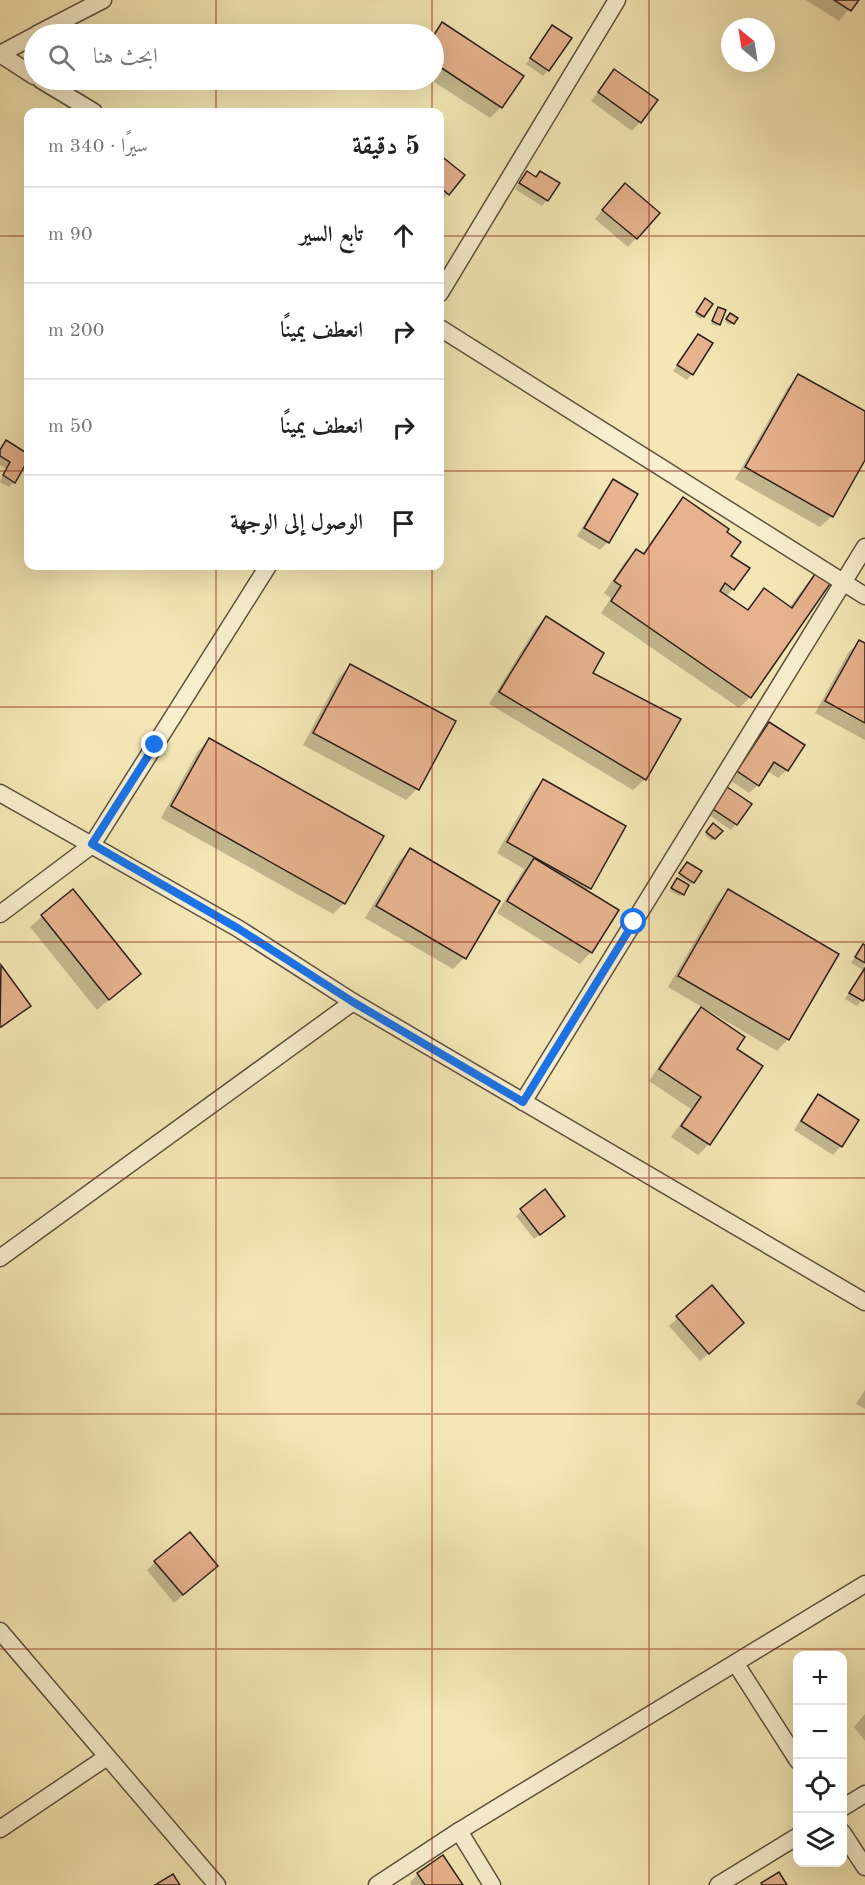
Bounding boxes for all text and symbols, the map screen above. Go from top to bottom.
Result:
north arrow [721,18,775,72]
search box [24,24,444,90]
icon: search [45,41,78,74]
text: ابحث هنا [93,46,158,68]
text: 5 دقيقة [352,134,420,160]
text: سيرًا · 340 m [48,137,148,157]
icon: ahead [387,219,420,252]
text: تابع السير [299,224,363,246]
text: 90 m [48,225,93,245]
icon: right [387,315,420,348]
text: انعطف يمينًا [280,320,363,342]
text: 200 m [48,321,104,341]
icon: right [387,411,420,444]
text: انعطف يمينًا [280,416,363,438]
text: 50 m [48,417,93,437]
icon: arrive [387,507,420,540]
text: الوصول إلى الوجهة [230,512,363,534]
route end [141,731,167,757]
route start [620,908,646,934]
map controls [793,1651,847,1867]
button: + [793,1651,847,1705]
button: − [793,1705,847,1759]
button: locate [793,1759,847,1813]
button: layers [793,1813,847,1867]

